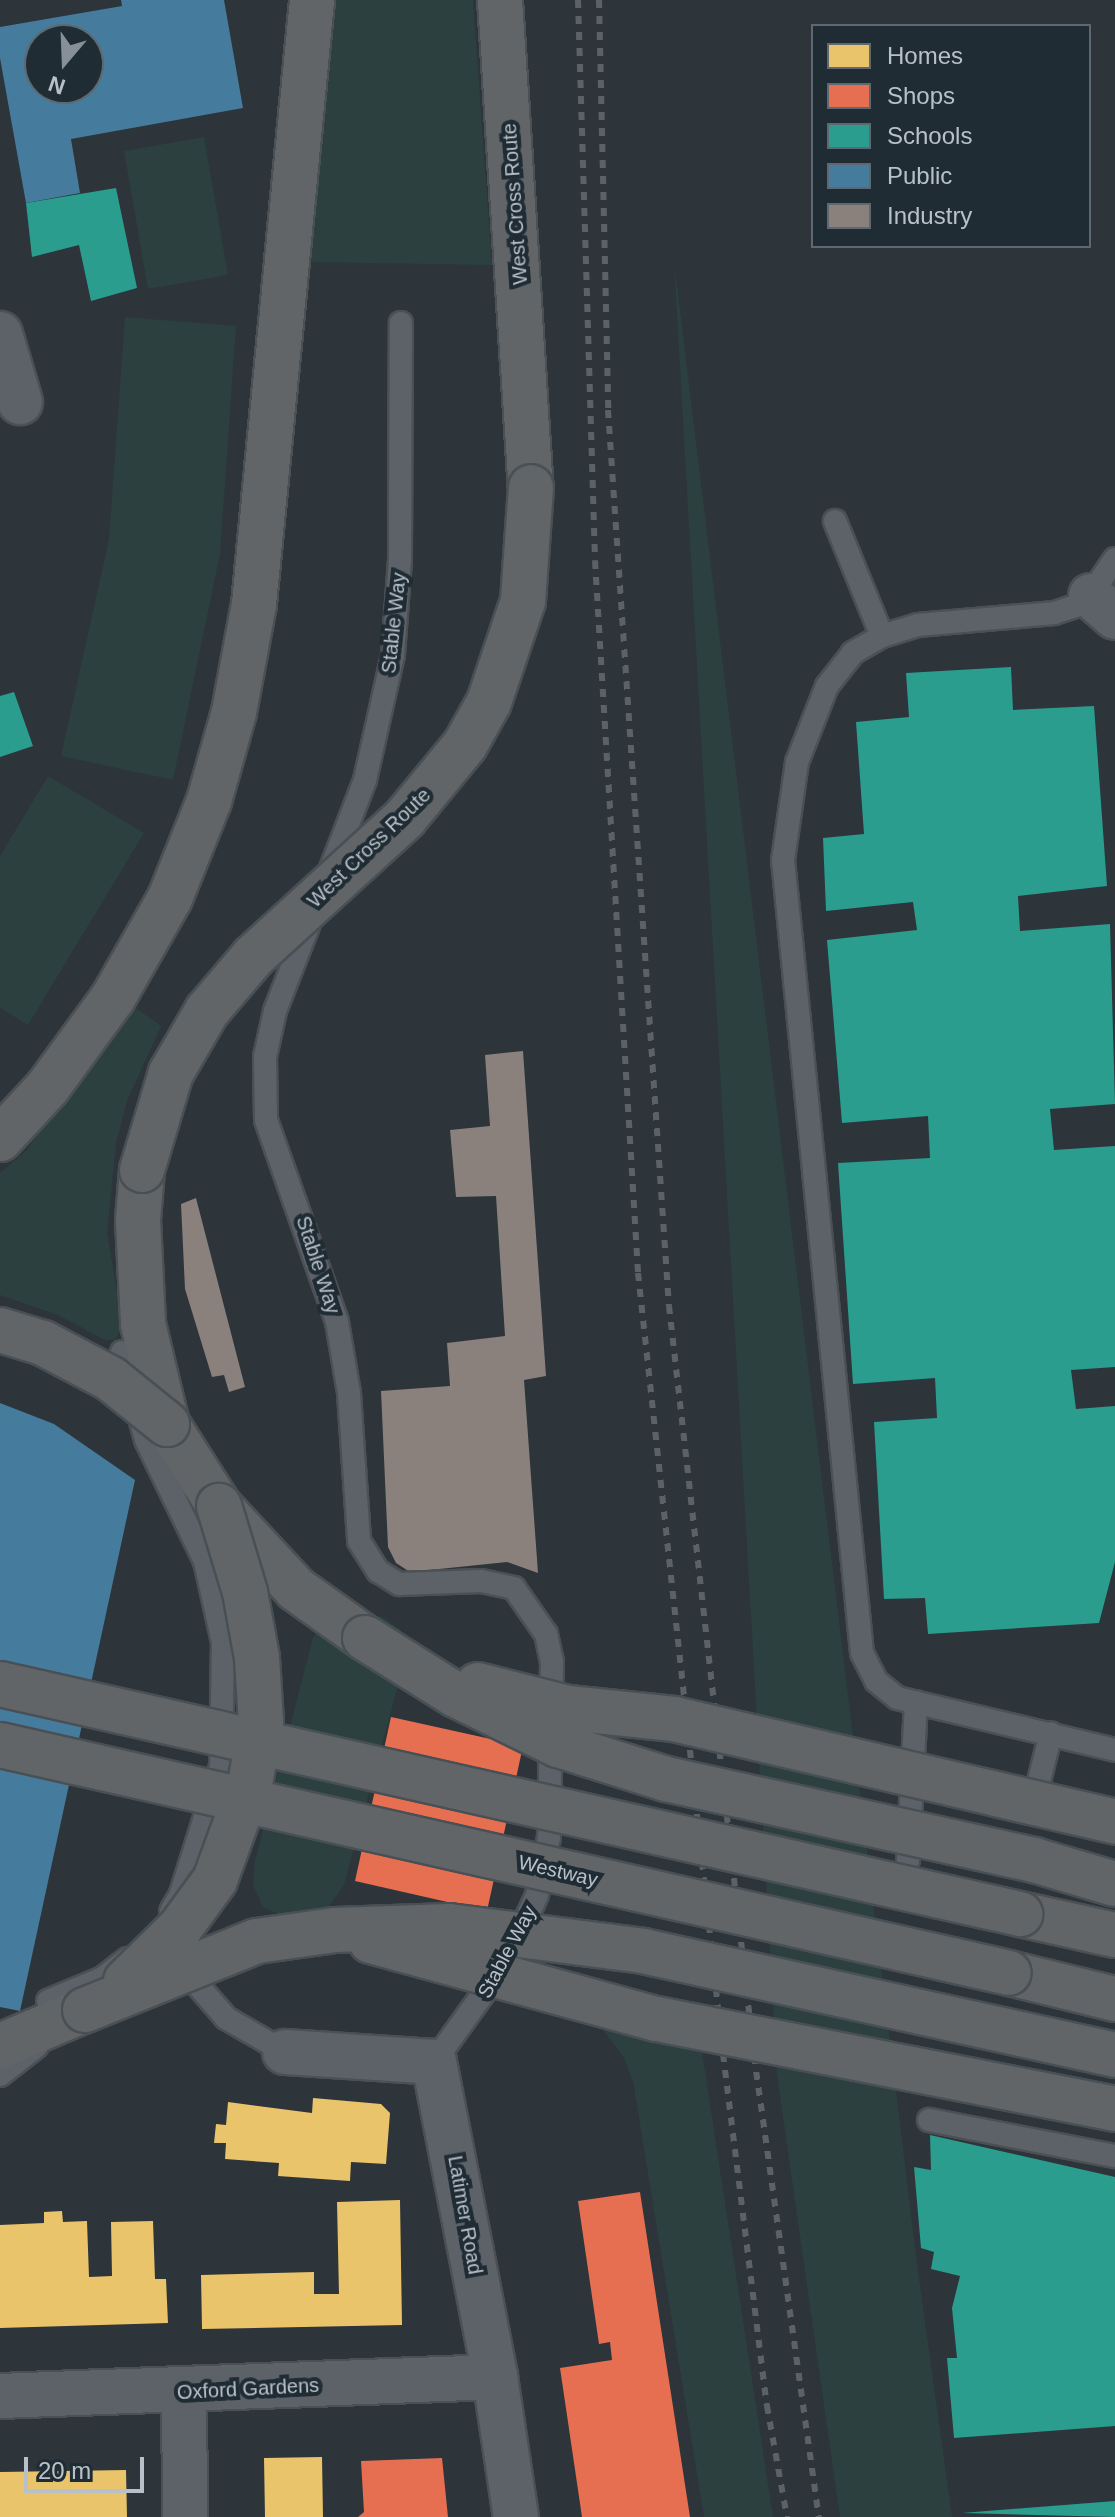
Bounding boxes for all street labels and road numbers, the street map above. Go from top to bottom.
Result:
street label: West Cross Route [497,122,533,286]
street label: Stable Way [377,571,411,675]
street label: West Cross Route [302,783,436,913]
street label: Stable Way [291,1213,345,1317]
street label: Westway [516,1850,600,1892]
street label: Stable Way [473,1902,541,2002]
street label: Latimer Road [443,2154,487,2276]
street label: Oxford Gardens [176,2373,320,2405]

